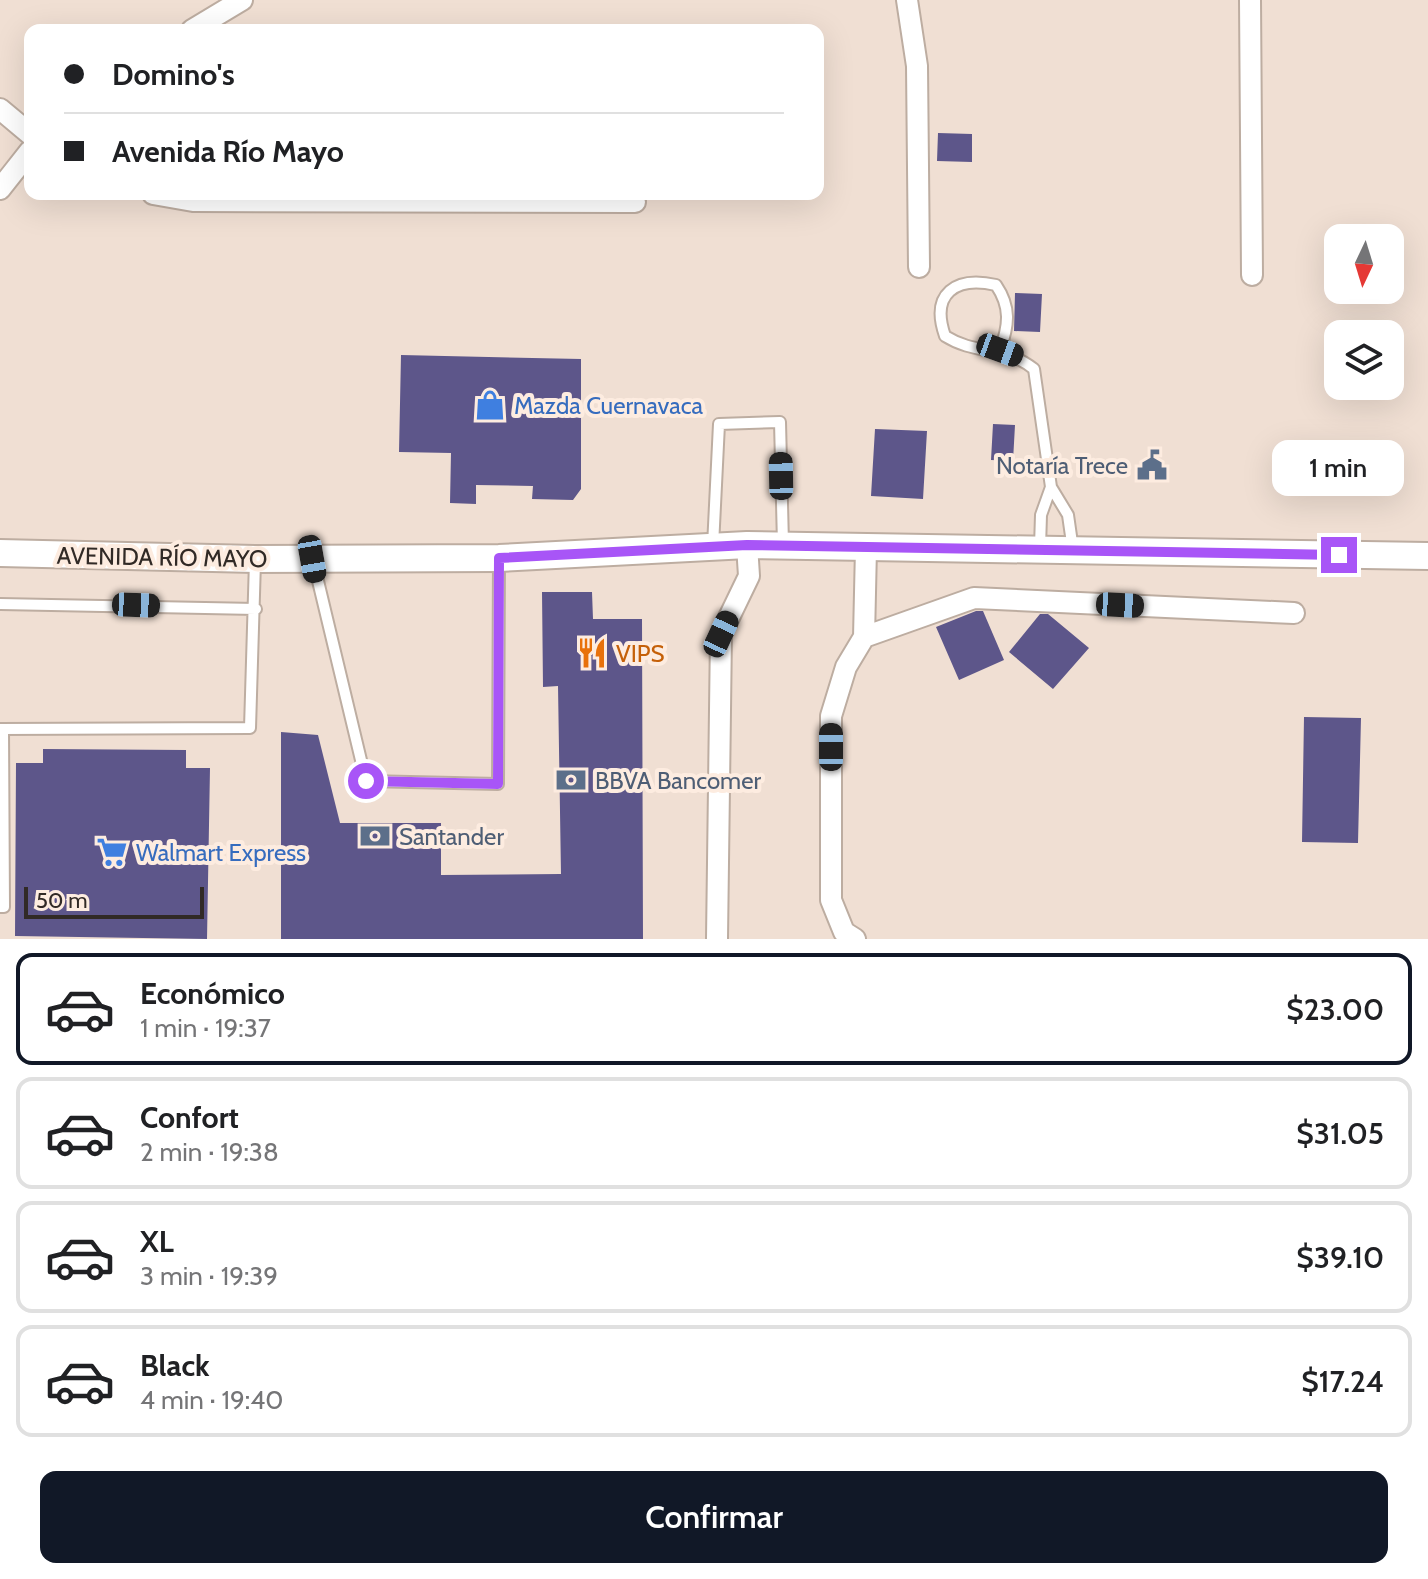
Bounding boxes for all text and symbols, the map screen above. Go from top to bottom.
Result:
text: Domino's [112,56,235,93]
text: Avenida Río Mayo [112,133,344,170]
north arrow [1324,224,1404,304]
map controls [1324,224,1404,400]
button: layers [1324,320,1404,400]
car [973,331,1027,369]
shop icon: Mazda Cuernavaca [473,388,507,422]
place label: Mazda Cuernavaca [514,391,704,420]
callout: 1 min [1273,439,1405,495]
public building icon: Notaría Trece [1135,448,1169,482]
place label: Notaría Trece [996,451,1128,480]
car [769,452,793,500]
text: 1 min [1309,452,1367,484]
car [296,533,328,585]
route end [1321,537,1357,573]
street label: AVENIDA RÍO MAYO [56,541,268,573]
car [112,592,160,618]
car [1095,592,1145,618]
car [700,607,742,661]
restaurant icon: VIPS [575,636,609,670]
place label: VIPS [616,639,665,668]
car [819,723,843,771]
route start [348,763,384,799]
bank icon: BBVA Bancomer [554,763,588,797]
place label: BBVA Bancomer [595,766,761,795]
bank icon: Santander [358,819,392,853]
place label: Santander [399,822,504,851]
supermarket icon: Walmart Express [95,835,129,869]
place label: Walmart Express [136,838,306,867]
scale bar [24,883,204,919]
text: 50 m [36,887,88,914]
icon: car [44,973,116,1045]
text: Económico [140,975,285,1012]
text: $23.00 [1286,991,1384,1028]
text: 1 min · 19:37 [140,1012,271,1044]
icon: car [44,1097,116,1169]
text: Confort [140,1099,239,1136]
text: $31.05 [1296,1115,1384,1152]
text: 2 min · 19:38 [140,1136,279,1168]
icon: car [44,1221,116,1293]
text: XL [140,1223,174,1260]
text: $39.10 [1296,1239,1384,1276]
text: 3 min · 19:39 [140,1260,278,1292]
icon: car [44,1345,116,1417]
text: Black [140,1347,210,1384]
text: $17.24 [1301,1363,1384,1400]
text: 4 min · 19:40 [140,1384,283,1416]
button: Confirmar [40,1471,1388,1563]

